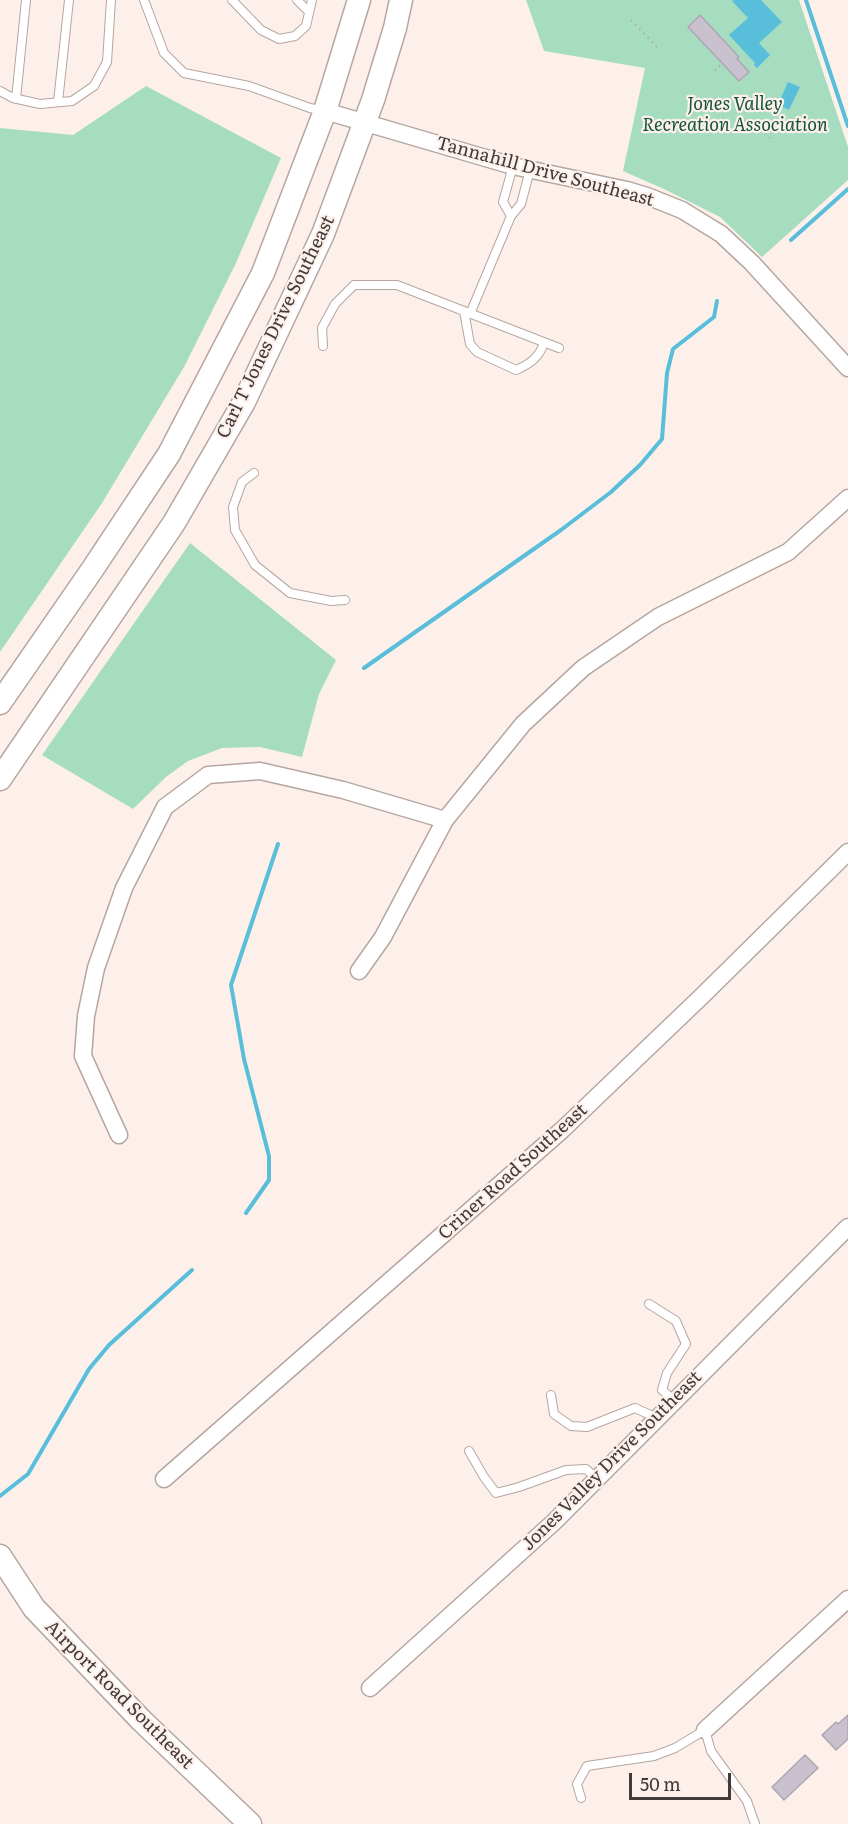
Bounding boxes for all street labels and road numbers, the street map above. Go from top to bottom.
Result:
street label: Tannahill Drive Southeast [434,132,656,212]
street label: Carl T Jones Drive Southeast [213,212,339,442]
street label: Criner Road Southeast [434,1099,592,1245]
street label: Jones Valley Drive Southeast [518,1367,706,1555]
street label: Airport Road Southeast [40,1616,198,1774]

